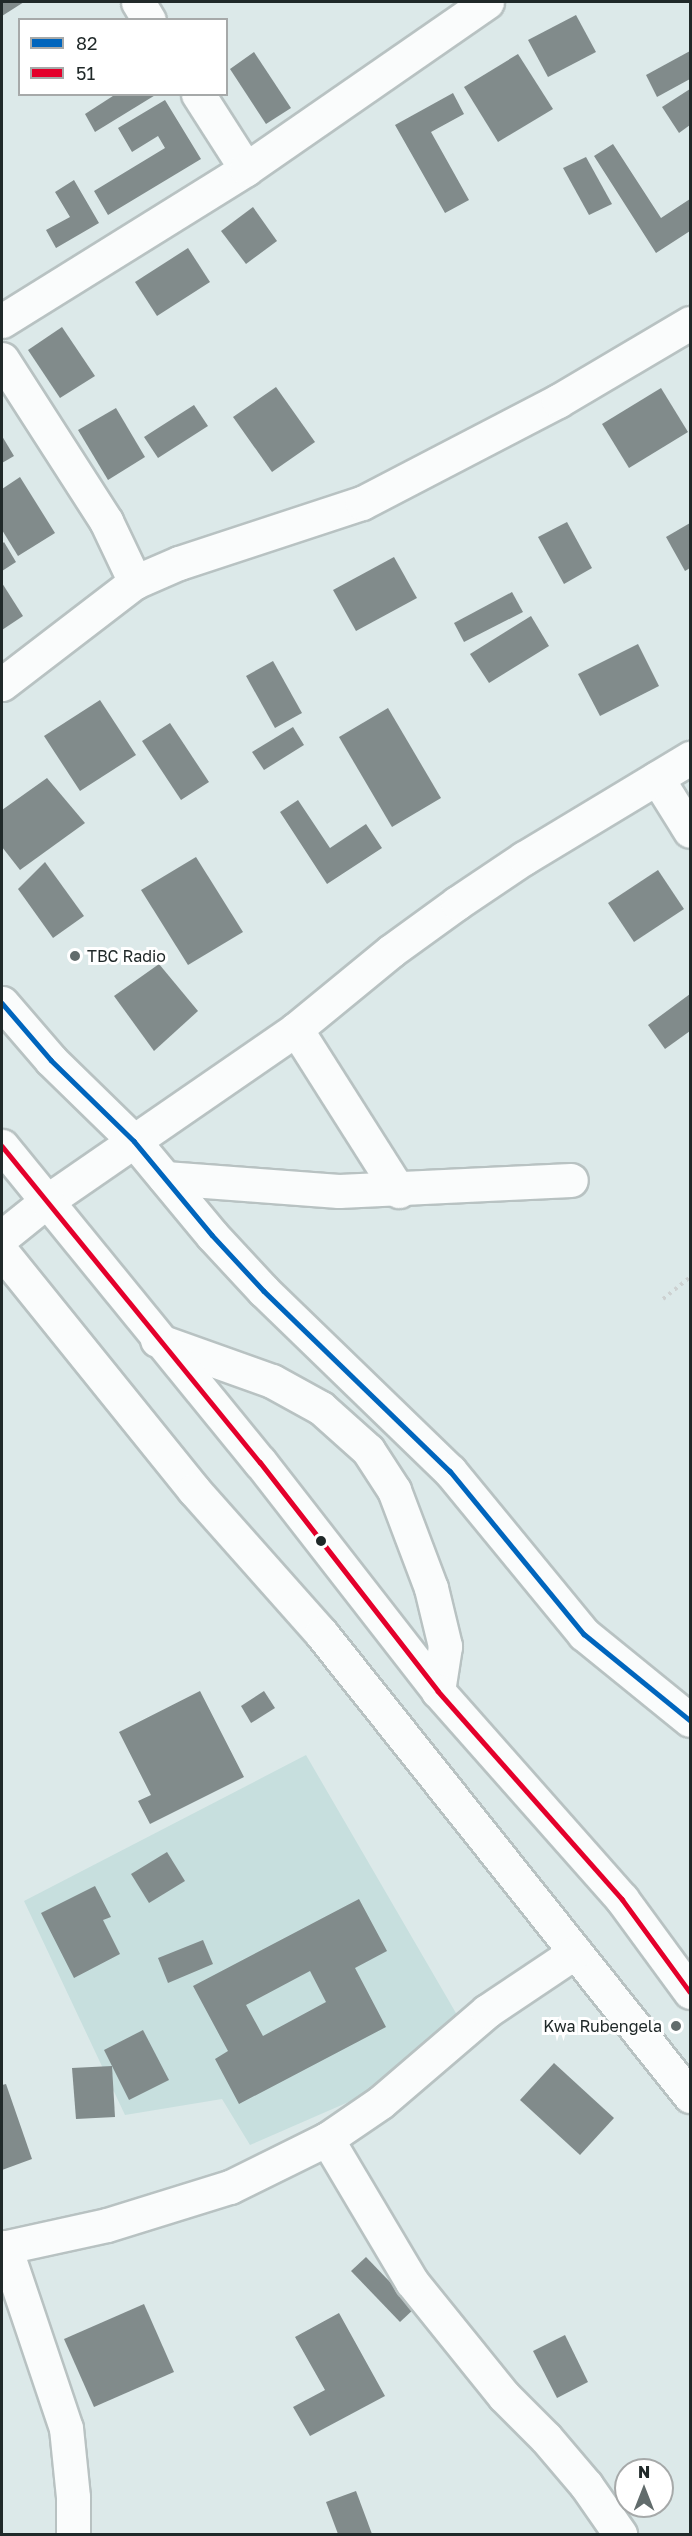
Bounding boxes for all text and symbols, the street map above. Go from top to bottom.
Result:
legend [18,18,228,96]
text: 82 [76,32,97,54]
text: 51 [76,62,95,84]
place label: TBC Radio [87,946,166,966]
marker: TBC Radio [68,949,82,963]
unlabelled marker [315,1535,327,1547]
place label: Kwa Rubengela [543,2016,662,2036]
marker: Kwa Rubengela [667,2017,685,2035]
north arrow [614,2458,674,2518]
text: N [638,2462,650,2482]

